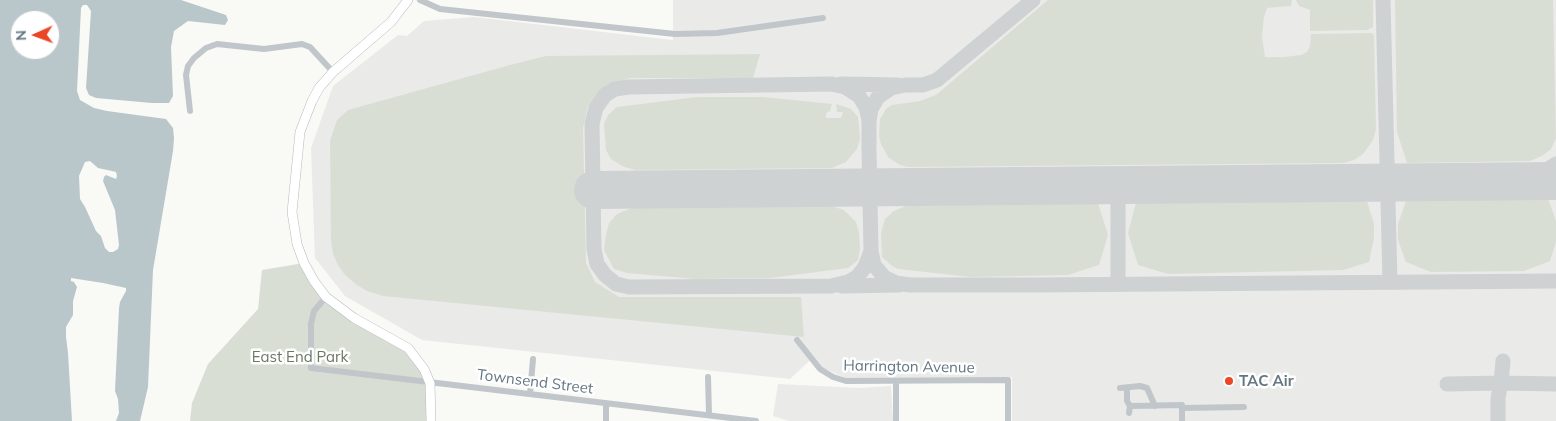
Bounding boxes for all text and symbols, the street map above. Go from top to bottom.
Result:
north arrow [10,10,60,60]
text: N [12,30,30,41]
park label: East End Park [252,348,348,366]
street label: Harrington Avenue [843,357,975,377]
street label: Townsend Street [476,366,594,398]
place label: TAC Air [1239,372,1294,390]
marker: TAC Air [1223,375,1235,387]

